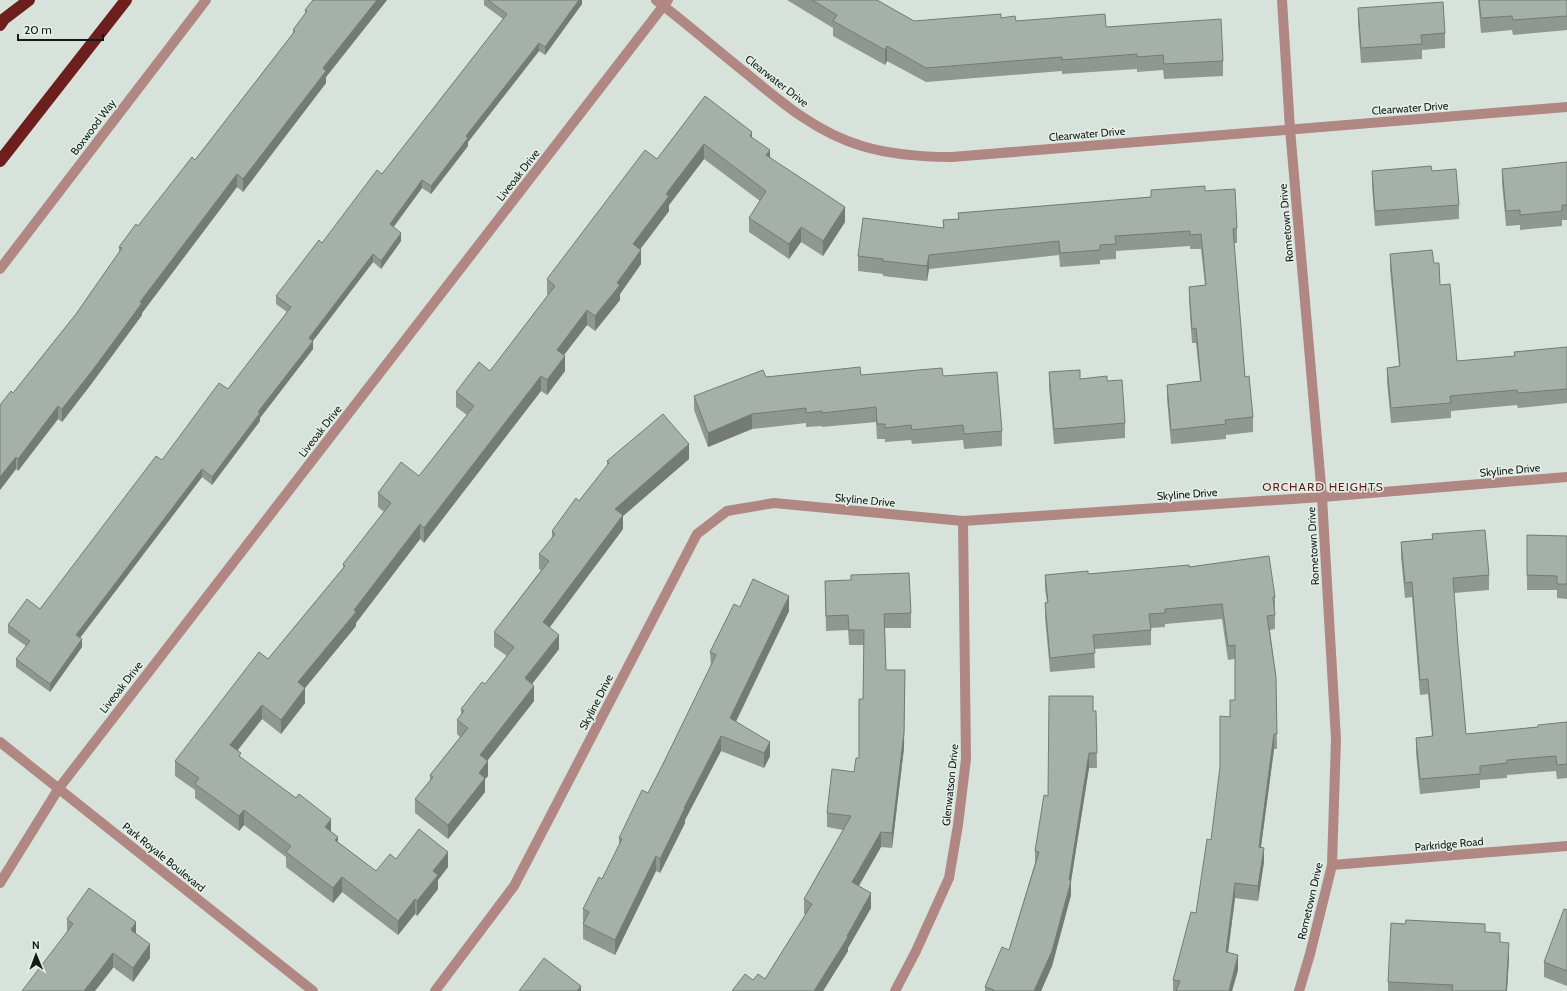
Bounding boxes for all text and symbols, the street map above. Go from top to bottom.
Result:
scale bar [18,16,103,42]
text: 20 m [24,22,52,37]
street label: Clearwater Drive [742,52,812,110]
street label: Boxwood Way [67,96,119,158]
street label: Clearwater Drive [1371,98,1449,118]
street label: Clearwater Drive [1048,124,1126,144]
street label: Liveoak Drive [493,146,543,204]
street label: Rometown Drive [1276,183,1296,263]
street label: Liveoak Drive [295,402,345,460]
street label: Skyline Drive [1479,460,1541,480]
district label: ORCHARD HEIGHTS [1262,479,1384,494]
street label: Skyline Drive [1156,485,1218,503]
street label: Skyline Drive [834,490,896,510]
street label: Rometown Drive [1304,506,1322,586]
street label: Liveoak Drive [96,658,146,716]
street label: Skyline Drive [576,671,616,732]
street label: Glenwatson Drive [939,743,961,827]
street label: Park Royale Boulevard [120,819,208,895]
street label: Parkridge Road [1414,834,1484,854]
street label: Rometown Drive [1294,861,1326,941]
north arrow [16,935,56,975]
text: N [32,938,40,952]

